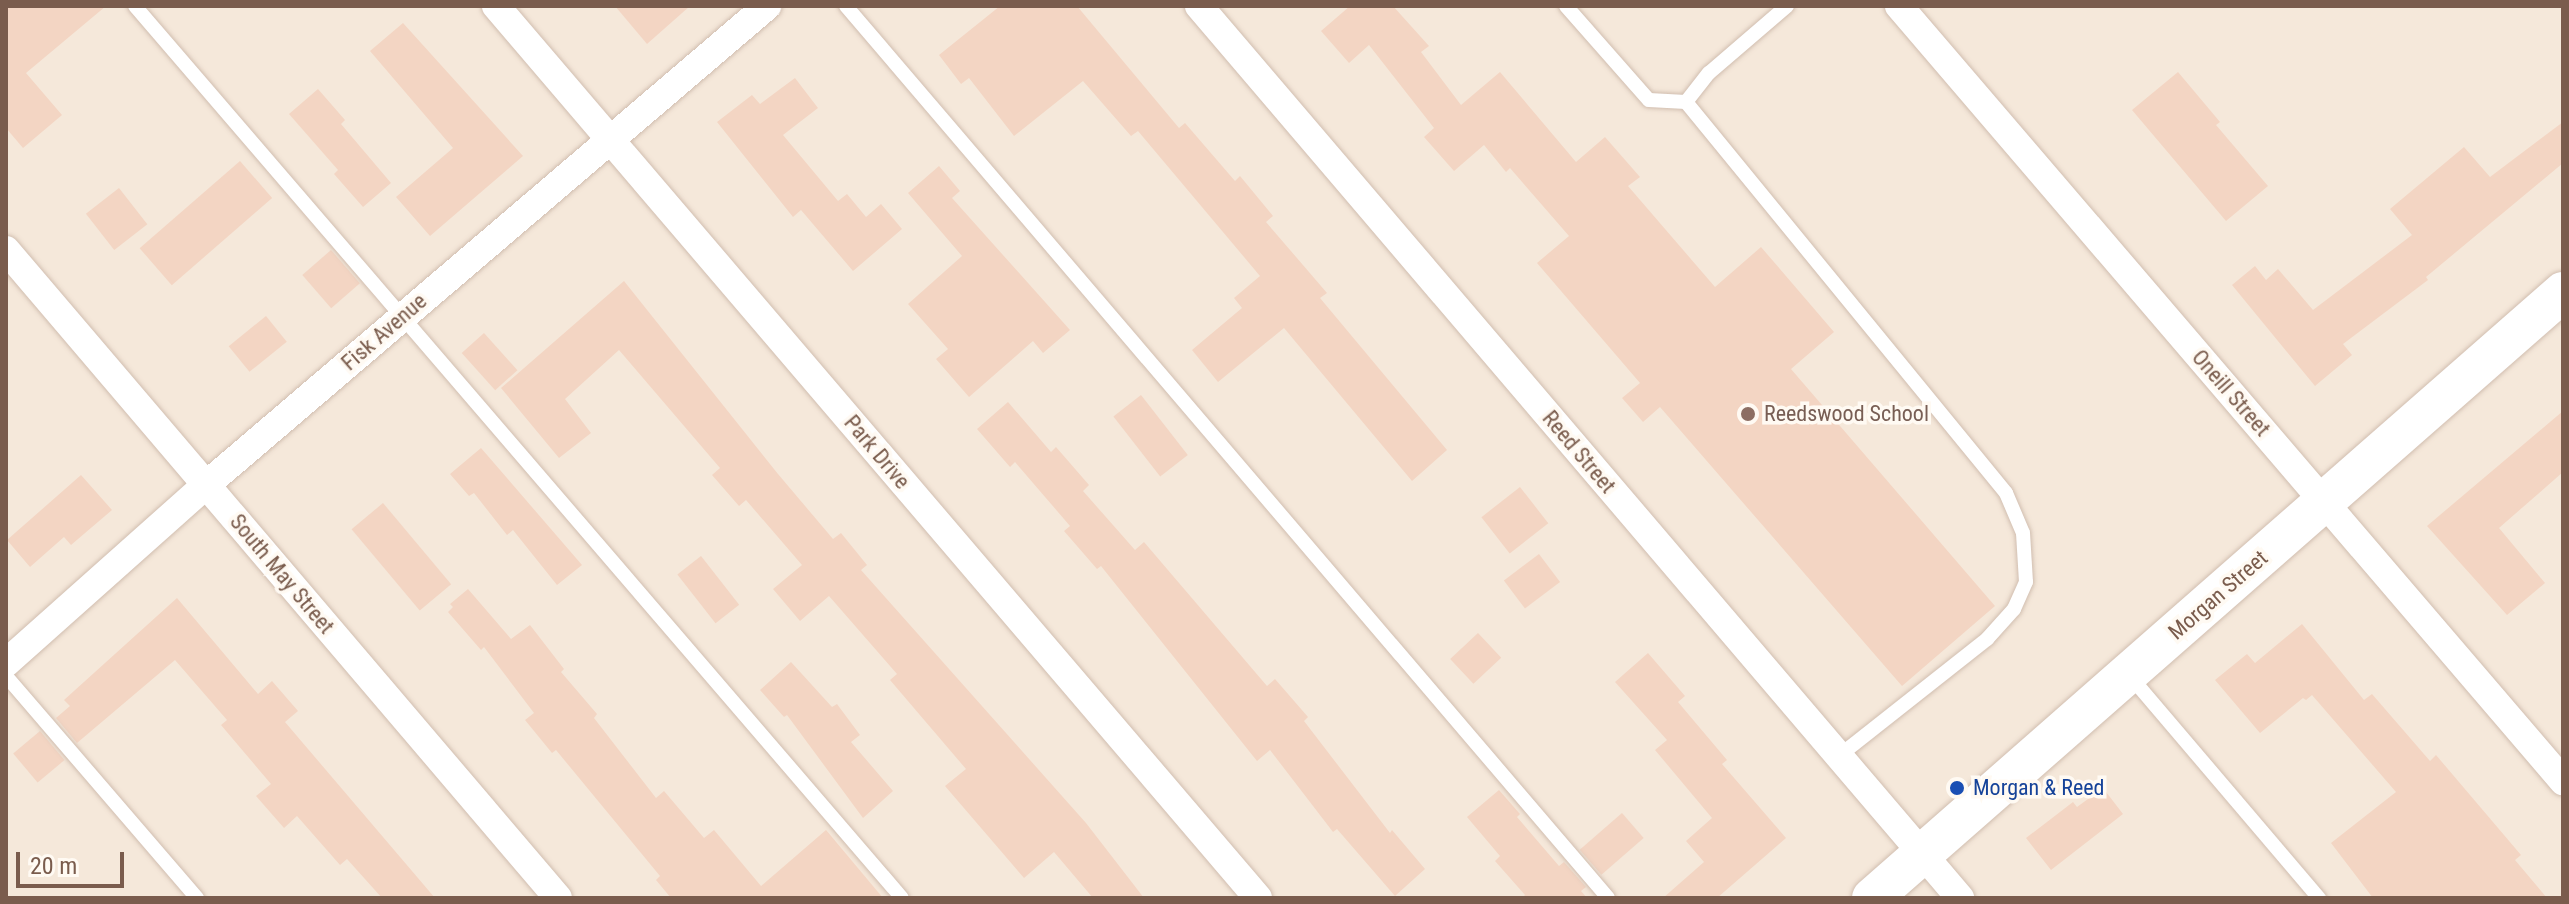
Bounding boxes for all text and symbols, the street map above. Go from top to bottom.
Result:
street label: Fisk Avenue [336,288,432,376]
street label: Oneill Street [2186,344,2276,442]
place label: Reedswood School [1764,401,1929,427]
street label: Reed Street [1537,405,1621,499]
marker: Reedswood School [1739,405,1757,423]
street label: Park Drive [839,410,915,494]
street label: South May Street [224,509,340,639]
street label: Morgan Street [2163,545,2273,645]
place label: Morgan & Reed [1973,775,2104,801]
marker: Morgan & Reed [1948,779,1966,797]
scale bar [20,836,128,886]
text: 20 m [30,852,77,880]

